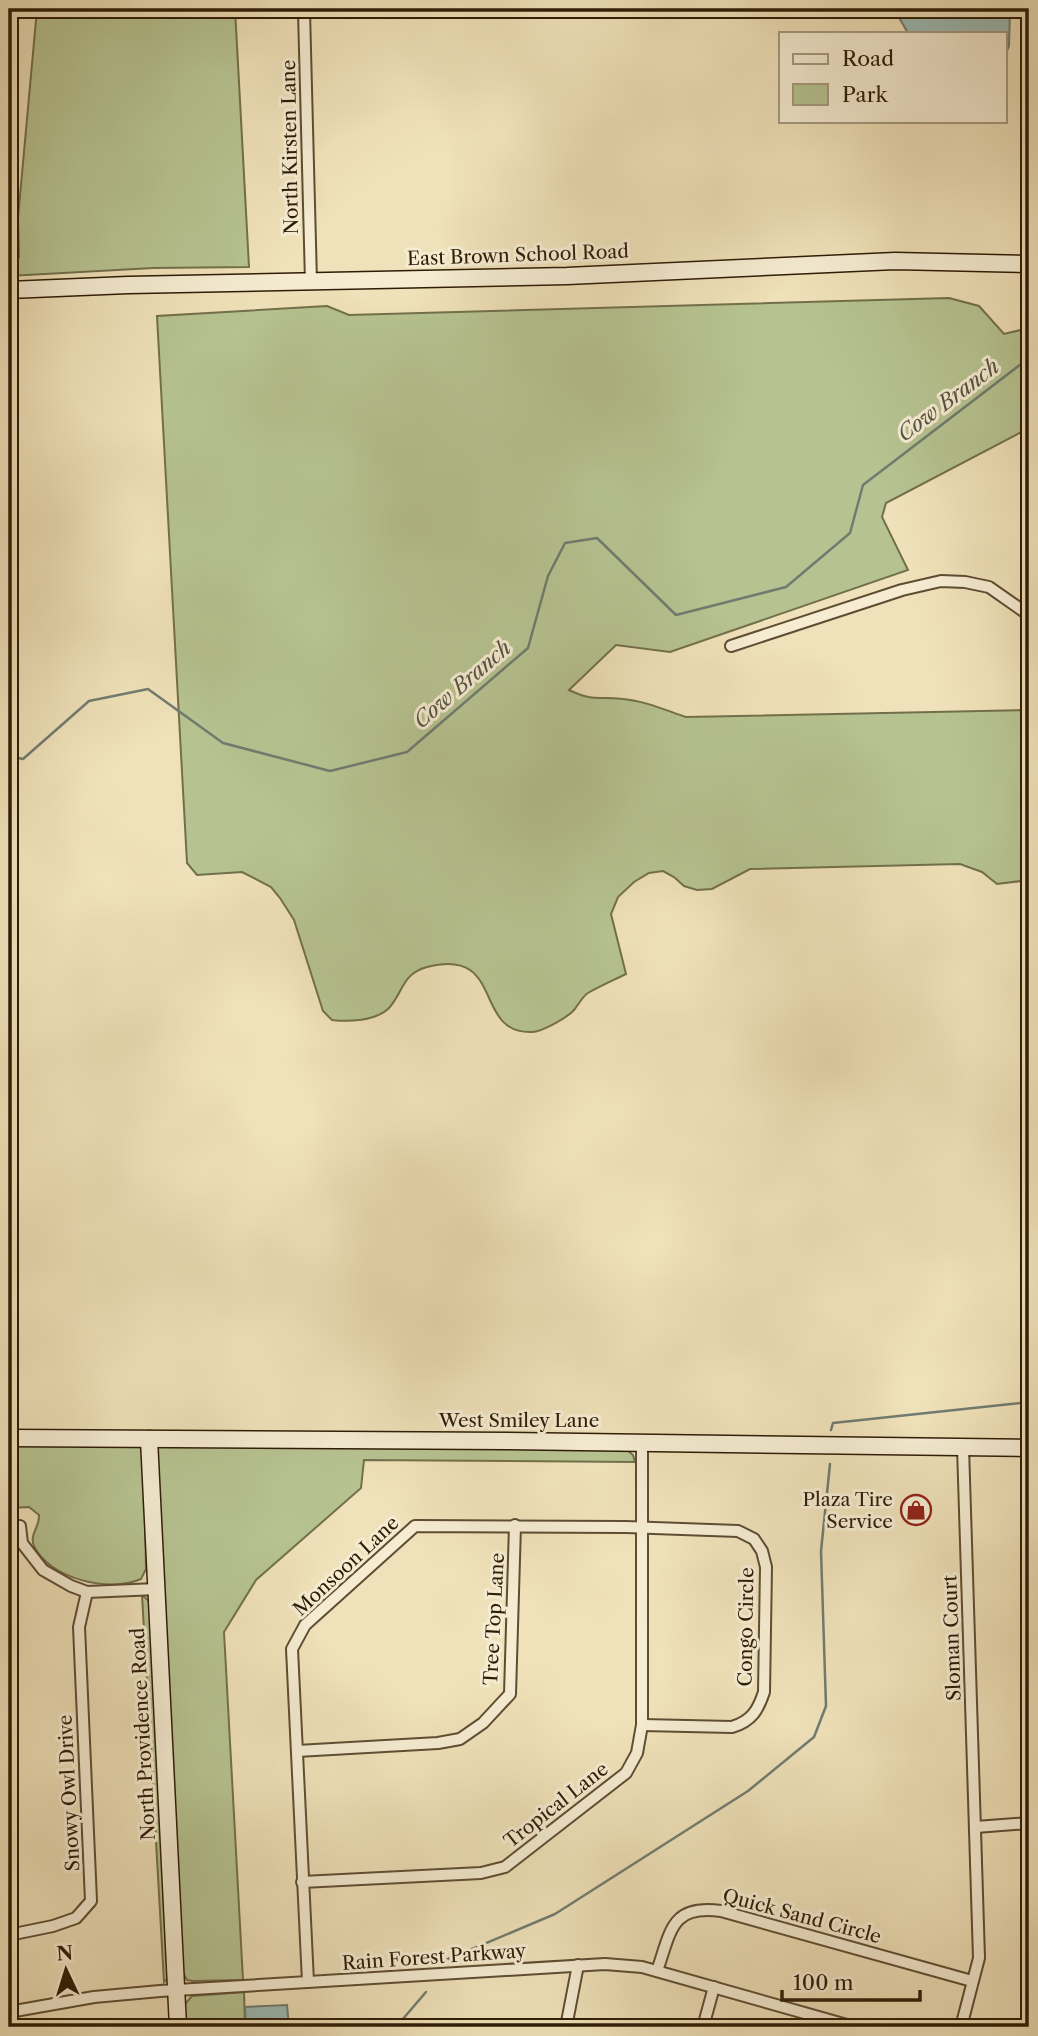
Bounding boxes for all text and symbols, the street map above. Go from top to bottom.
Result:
legend [779,32,1006,122]
text: Road [842,46,894,71]
street label: North Kirsten Lane [277,60,303,234]
text: Park [842,82,888,107]
street label: East Brown School Road [407,240,630,270]
water label: Cow Branch [892,354,1004,446]
water label: Cow Branch [408,635,516,733]
street label: West Smiley Lane [438,1409,599,1432]
place label: Plaza Tire Service [803,1488,893,1533]
shop icon: Plaza Tire Service [899,1493,933,1527]
street label: Monsoon Lane [288,1511,404,1621]
street label: Tree Top Lane [479,1552,509,1686]
street label: Congo Circle [733,1567,759,1687]
street label: Sloman Court [938,1574,966,1701]
street label: North Providence Road [126,1627,160,1841]
street label: Snowy Owl Drive [53,1714,85,1872]
street label: Tropical Lane [499,1757,613,1853]
street label: Quick Sand Circle [720,1884,884,1948]
north arrow [32,1934,102,2004]
street label: Rain Forest Parkway [341,1939,527,1975]
text: N [56,1941,74,1966]
scale bar [782,1959,921,2003]
text: 100 m [793,1970,854,1995]

